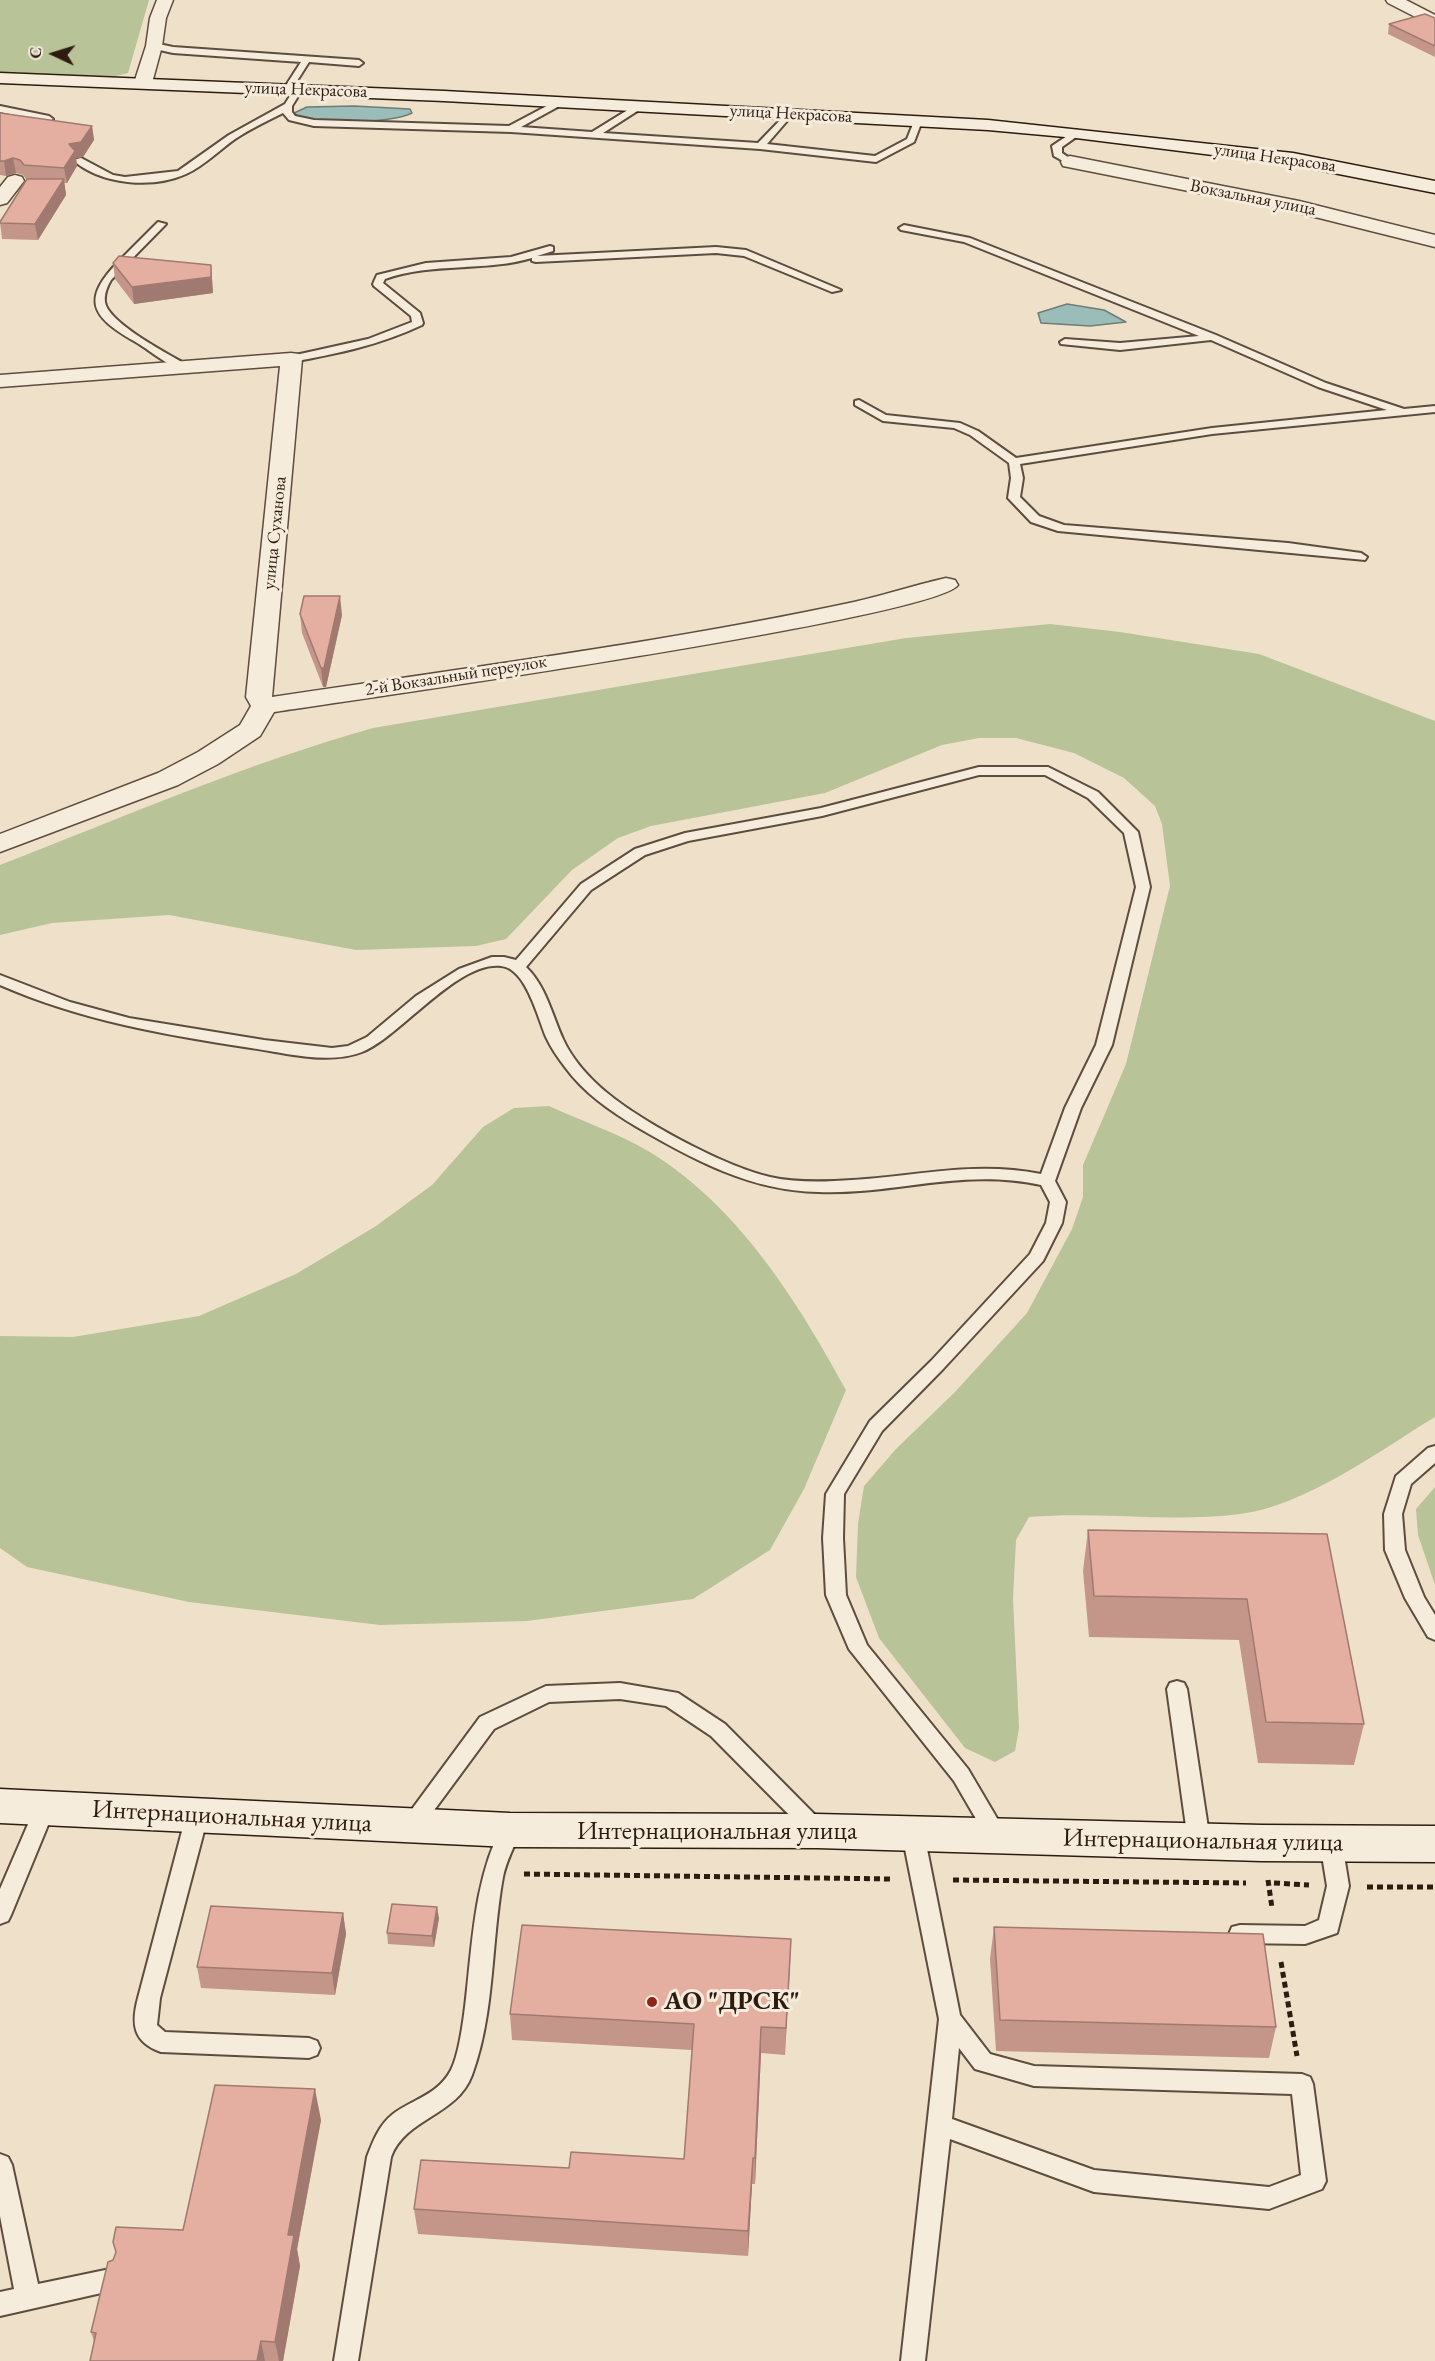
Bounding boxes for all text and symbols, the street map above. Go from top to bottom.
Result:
north arrow [24,24,84,84]
text: С [25,46,46,59]
street label: улица Некрасова [244,77,368,103]
street label: улица Некрасова [729,100,853,128]
street label: улица Некрасова [1213,139,1337,177]
street label: Вокзальная улица [1188,175,1318,221]
street label: улица Суханова [258,475,292,591]
street label: 2-й Вокзальный переулок [364,651,548,701]
street label: Интернациональная улица [91,1794,373,1840]
street label: Интернациональная улица [577,1816,857,1848]
street label: Интернациональная улица [1062,1823,1344,1859]
place label: АО "ДРСК" [664,1986,800,2018]
marker: АО "ДРСК" [645,1995,659,2009]

